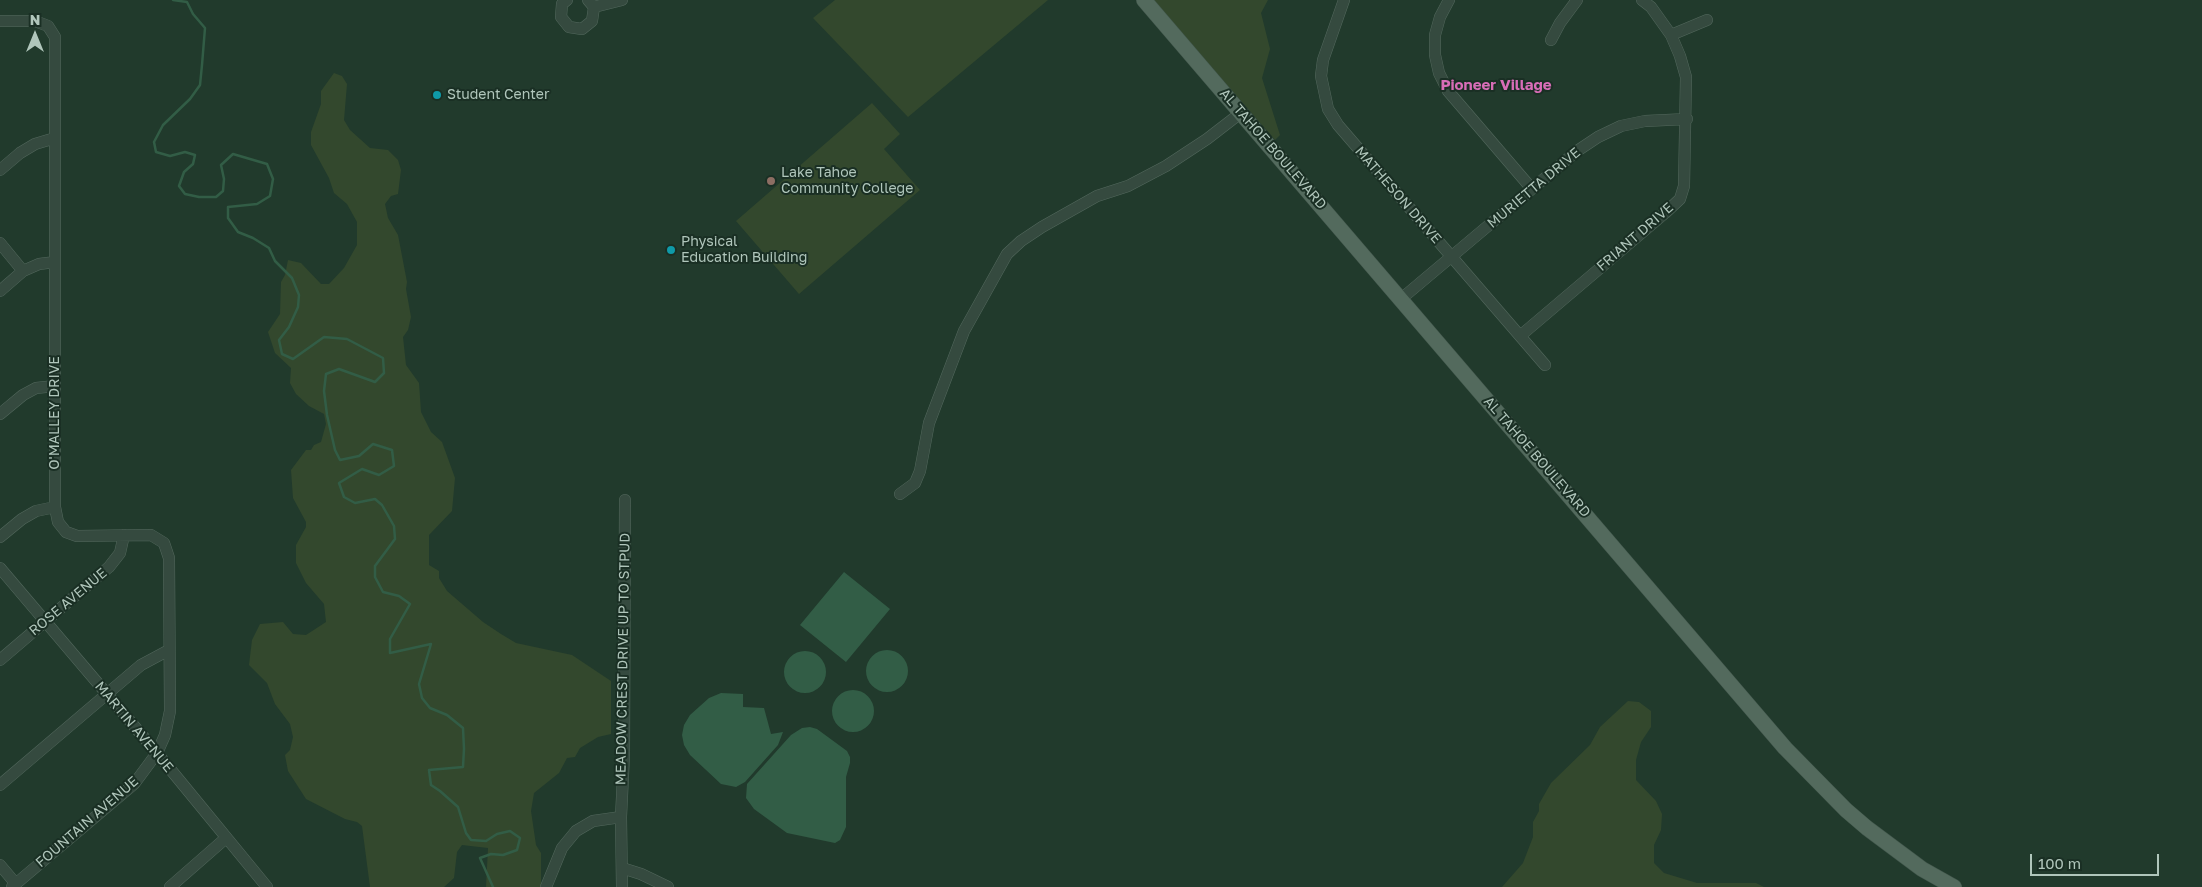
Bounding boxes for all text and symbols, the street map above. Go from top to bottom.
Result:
north arrow [10,10,60,60]
text: N [30,11,40,28]
district label: Pioneer Village [1440,76,1552,94]
street label: AL TAHOE BOULEVARD [1216,85,1330,213]
place label: Student Center [447,87,549,103]
marker: Student Center [431,89,443,101]
street label: MATHESON DRIVE [1351,143,1445,247]
street label: MURIETTA DRIVE [1484,144,1584,232]
place label: Lake Tahoe Community College [781,165,913,198]
marker: Lake Tahoe Community College [765,175,777,187]
street label: FRIANT DRIVE [1593,199,1677,275]
place label: Physical Education Building [681,234,807,266]
marker: Physical Education Building [665,244,677,256]
street label: O'MALLEY DRIVE [47,356,63,470]
street label: AL TAHOE BOULEVARD [1480,393,1594,521]
street label: MEADOW CREST DRIVE UP TO STPUD [612,533,634,785]
street label: ROSE AVENUE [26,565,110,639]
street label: MARTIN AVENUE [91,678,177,776]
street label: FOUNTAIN AVENUE [32,773,142,871]
scale bar [2032,844,2161,876]
text: 100 m [2038,854,2081,872]

